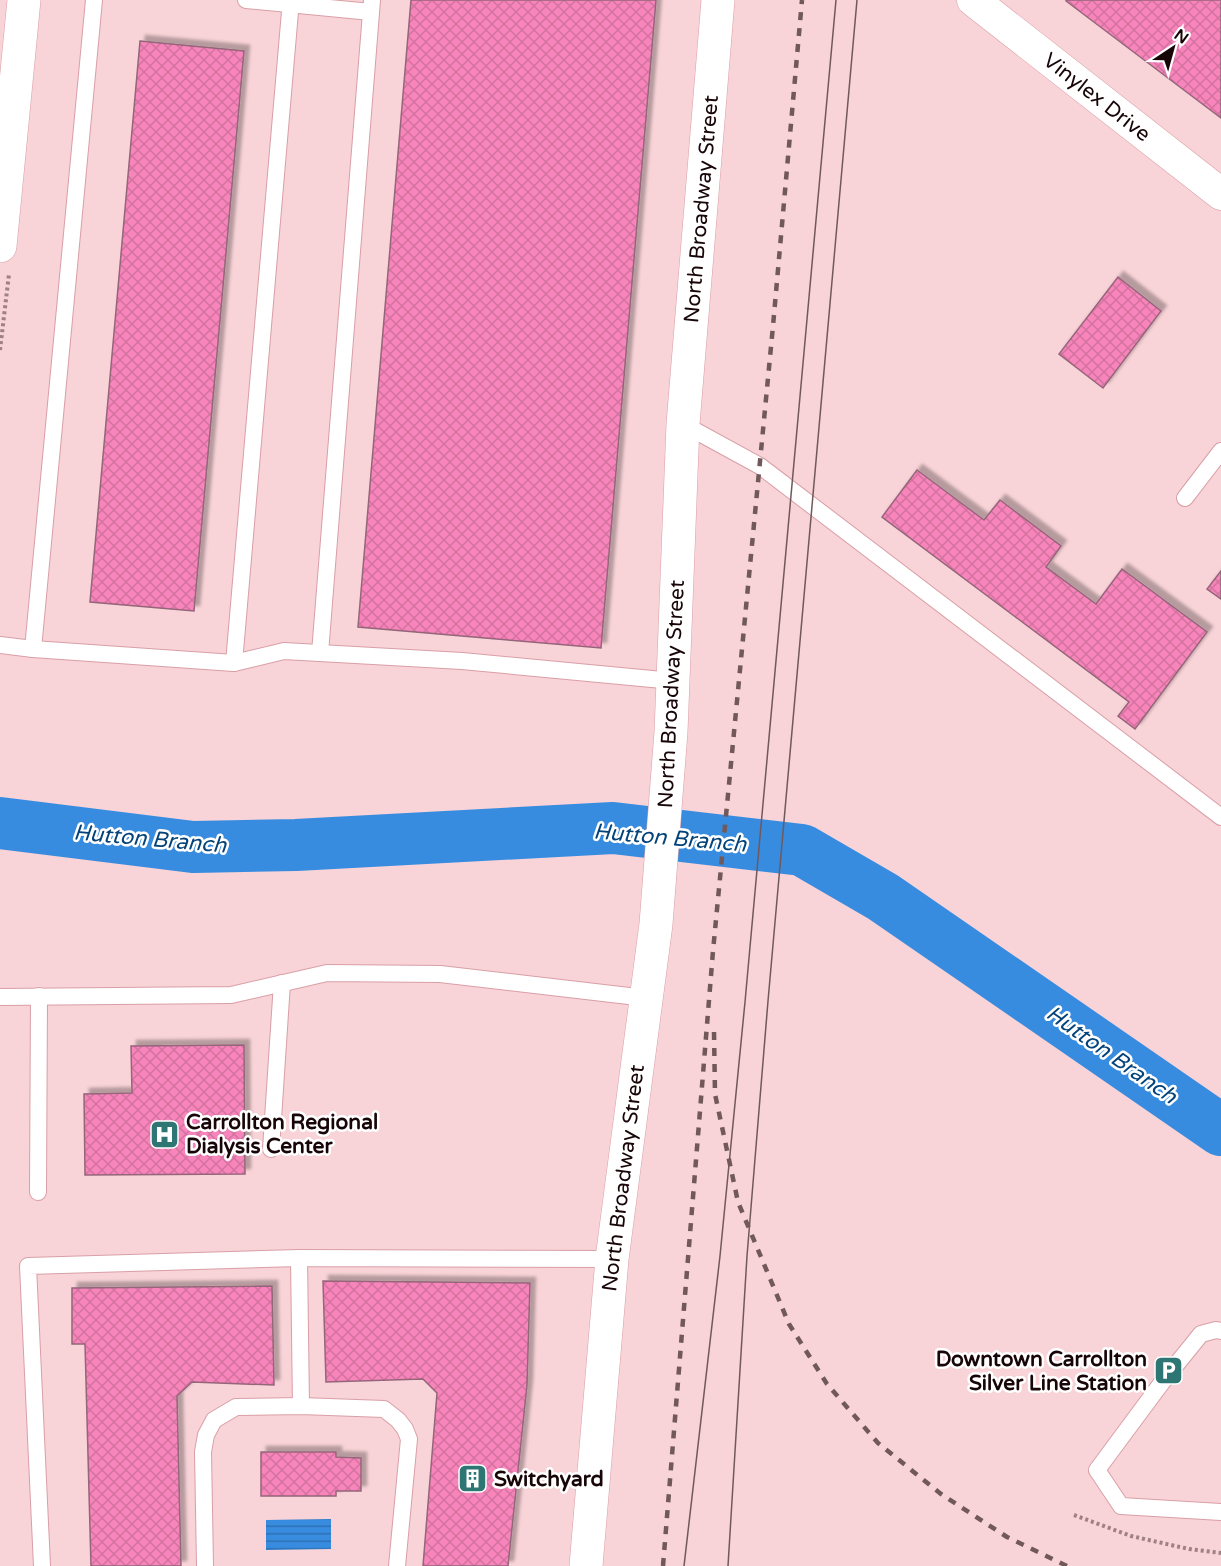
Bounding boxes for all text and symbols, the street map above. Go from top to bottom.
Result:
north arrow [1143,18,1203,78]
text: N [1170,25,1192,49]
street label: Vinylex Drive [1038,48,1155,147]
street label: North Broadway Street [679,94,724,324]
street label: North Broadway Street [653,579,690,809]
water label: Hutton Branch [592,818,748,858]
water label: Hutton Branch [72,819,228,859]
water label: Hutton Branch [1041,1000,1182,1110]
street label: North Broadway Street [597,1063,650,1293]
place label: Carrollton Regional Dialysis Center [186,1110,378,1159]
hospital icon: Carrollton Regional Dialysis Center [149,1118,181,1150]
place label: Downtown Carrollton Silver Line Station [936,1347,1147,1396]
parking icon: Downtown Carrollton Silver Line Station [1152,1355,1184,1387]
building icon: Switchyard [457,1463,489,1495]
place label: Switchyard [494,1467,604,1492]

